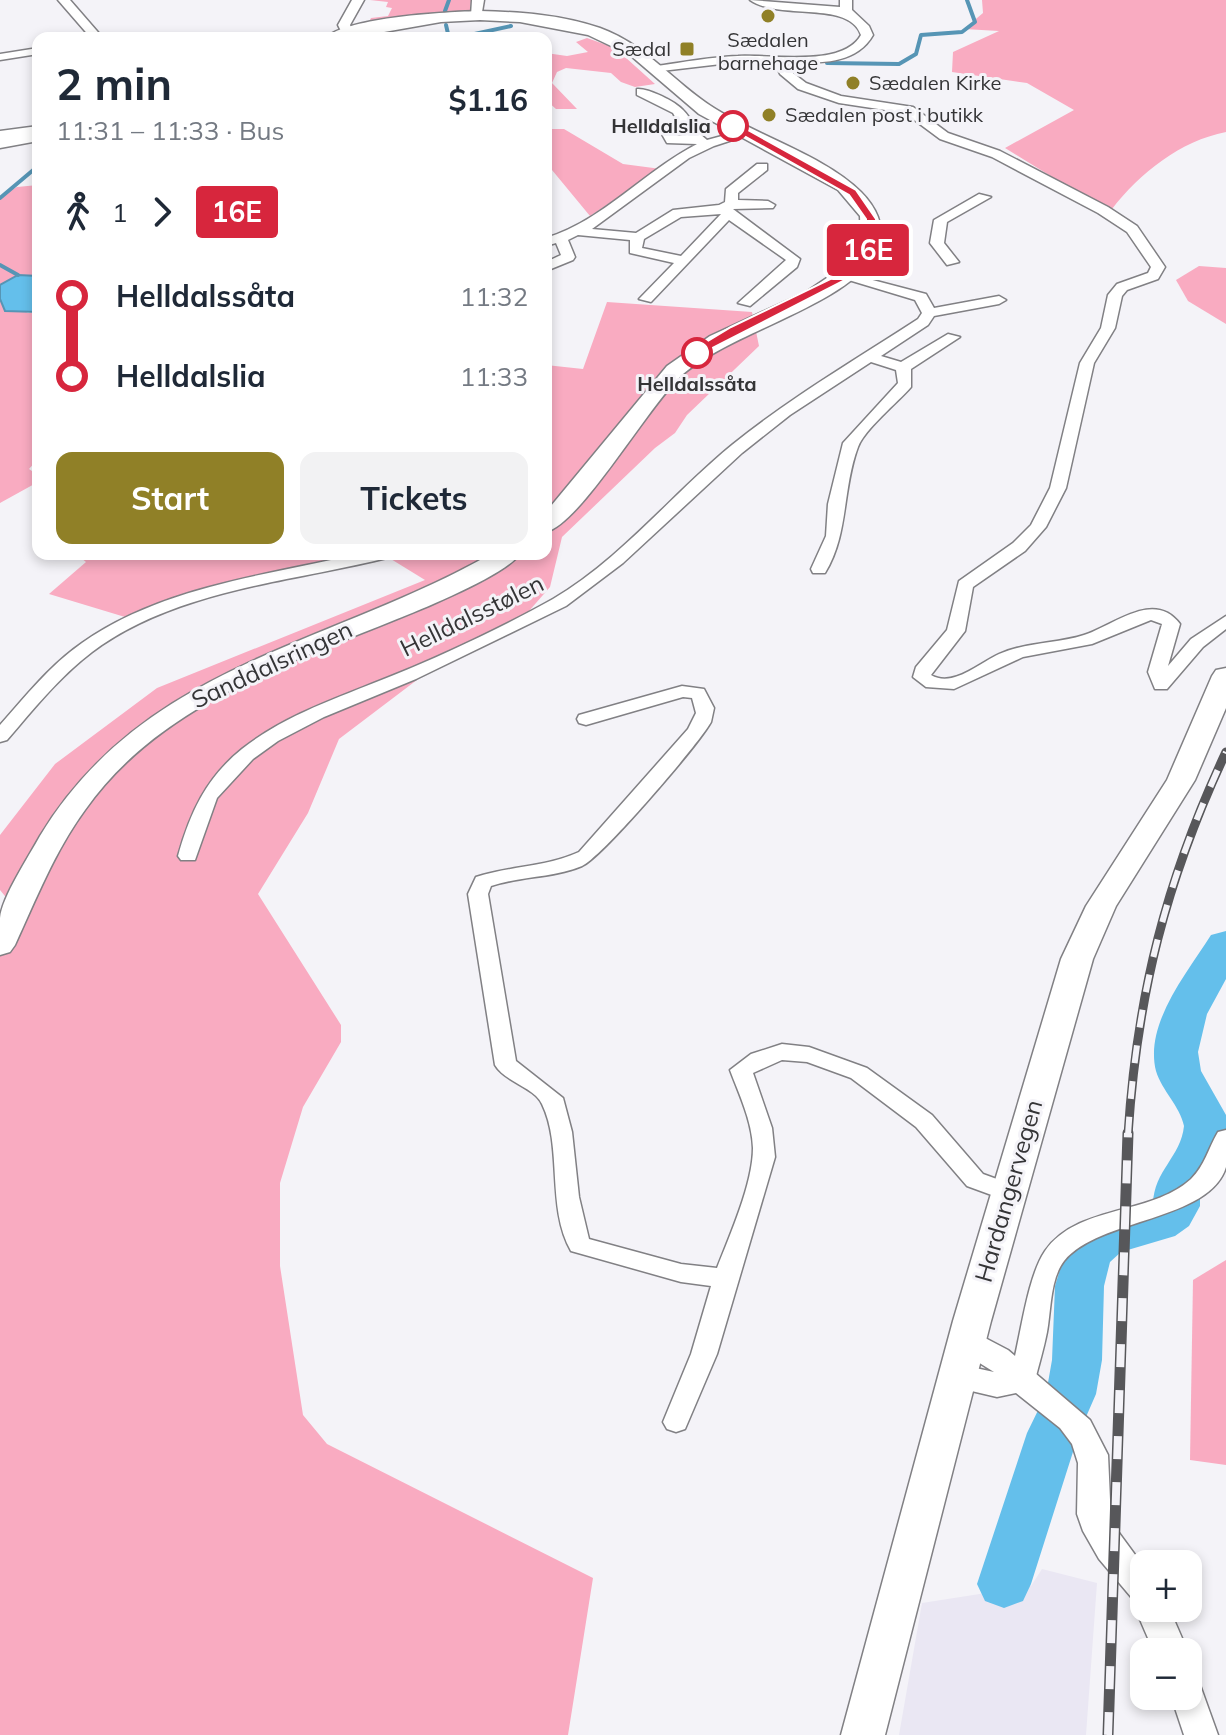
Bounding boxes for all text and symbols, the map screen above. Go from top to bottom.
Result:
marker: Sædalen barnehage [759,7,777,25]
place label: Sædalen barnehage [718,27,818,75]
place label: Sædal [612,36,671,61]
marker: Sædal [678,40,696,58]
text: 2 min [56,56,172,111]
place label: Sædalen Kirke [869,70,1001,95]
marker: Sædalen Kirke [844,74,862,92]
text: $1.16 [449,81,528,119]
place label: Sædalen post i butikk [785,102,984,127]
marker: Sædalen post i butikk [760,106,778,124]
marker: Helldalslia [718,111,748,141]
place label: Helldalslia [611,113,711,138]
text: 11:31 – 11:33 · Bus [56,114,285,147]
icon: walk [56,190,100,234]
icon: forward [140,190,184,234]
text: 16E [212,194,262,229]
text: 1 [112,196,128,229]
line badge: 16E [822,224,914,276]
text: 16E [843,232,893,267]
text: Helldalssåta [116,277,295,315]
text: 11:32 [460,280,528,313]
marker: Helldalssåta [682,338,712,368]
text: Helldalslia [116,357,266,395]
text: 11:33 [460,360,528,393]
place label: Helldalssåta [637,371,757,396]
button: Start [56,452,284,544]
button: Tickets [300,452,528,544]
street label: Helldalsstølen [395,567,548,663]
street label: Sanddalsringen [186,614,357,715]
street label: Hardangervegen [968,1096,1048,1285]
map controls [1130,1550,1202,1710]
button: + [1130,1550,1202,1622]
button: − [1130,1638,1202,1710]

